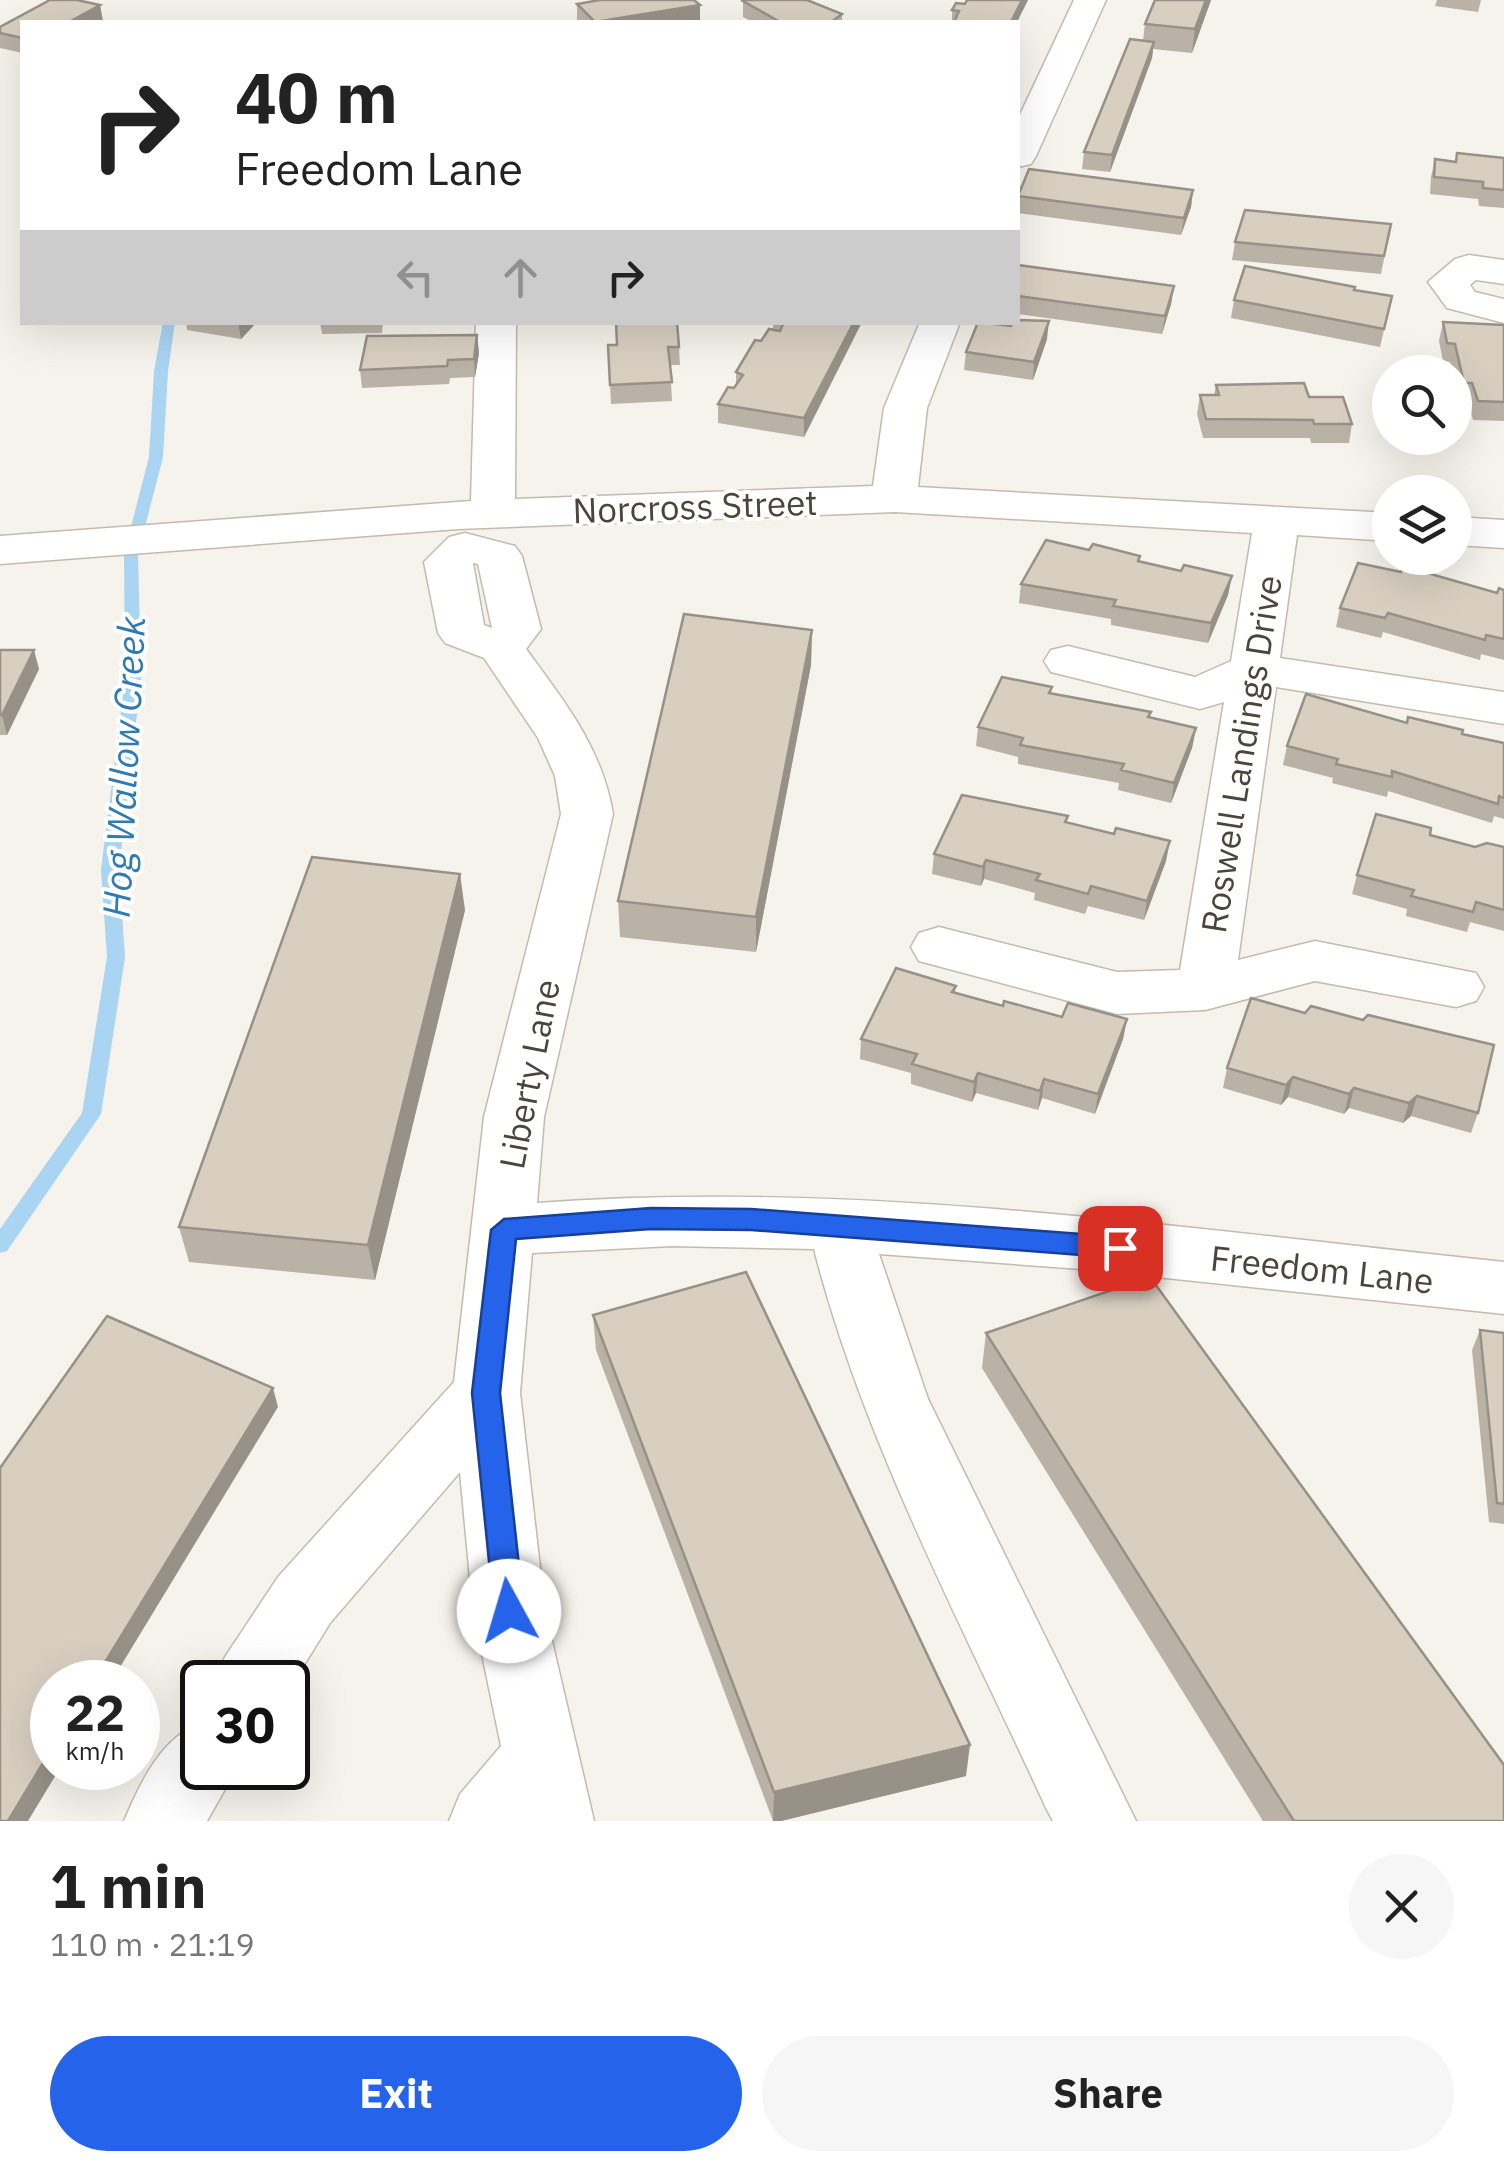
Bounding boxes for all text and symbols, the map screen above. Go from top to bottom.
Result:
text: 40 m [235,51,398,142]
icon: right [70,60,200,190]
text: Freedom Lane [235,139,523,197]
icon: left [388,250,443,305]
icon: ahead [493,250,548,305]
icon: right [598,250,653,305]
map controls [1372,355,1472,575]
button: search [1372,355,1472,455]
button: layers [1372,475,1472,575]
street label: Norcross Street [572,479,818,533]
street label: Roswell Landings Drive [1190,572,1292,936]
water label: Hog Wallow Creek [91,614,155,919]
street label: Liberty Lane [488,975,570,1173]
pin [1078,1206,1163,1291]
icon: arrive [1093,1221,1148,1276]
street label: Freedom Lane [1208,1234,1436,1304]
position arrow [457,1559,561,1663]
speed limit sign: 30 [180,1660,310,1790]
text: 22 [65,1680,125,1745]
text: km/h [66,1734,124,1767]
text: 1 min [50,1846,207,1925]
button: close [1349,1854,1454,1959]
text: 110 m · 21:19 [50,1923,255,1965]
button: Exit [50,2036,742,2151]
button: Share [762,2036,1454,2151]

